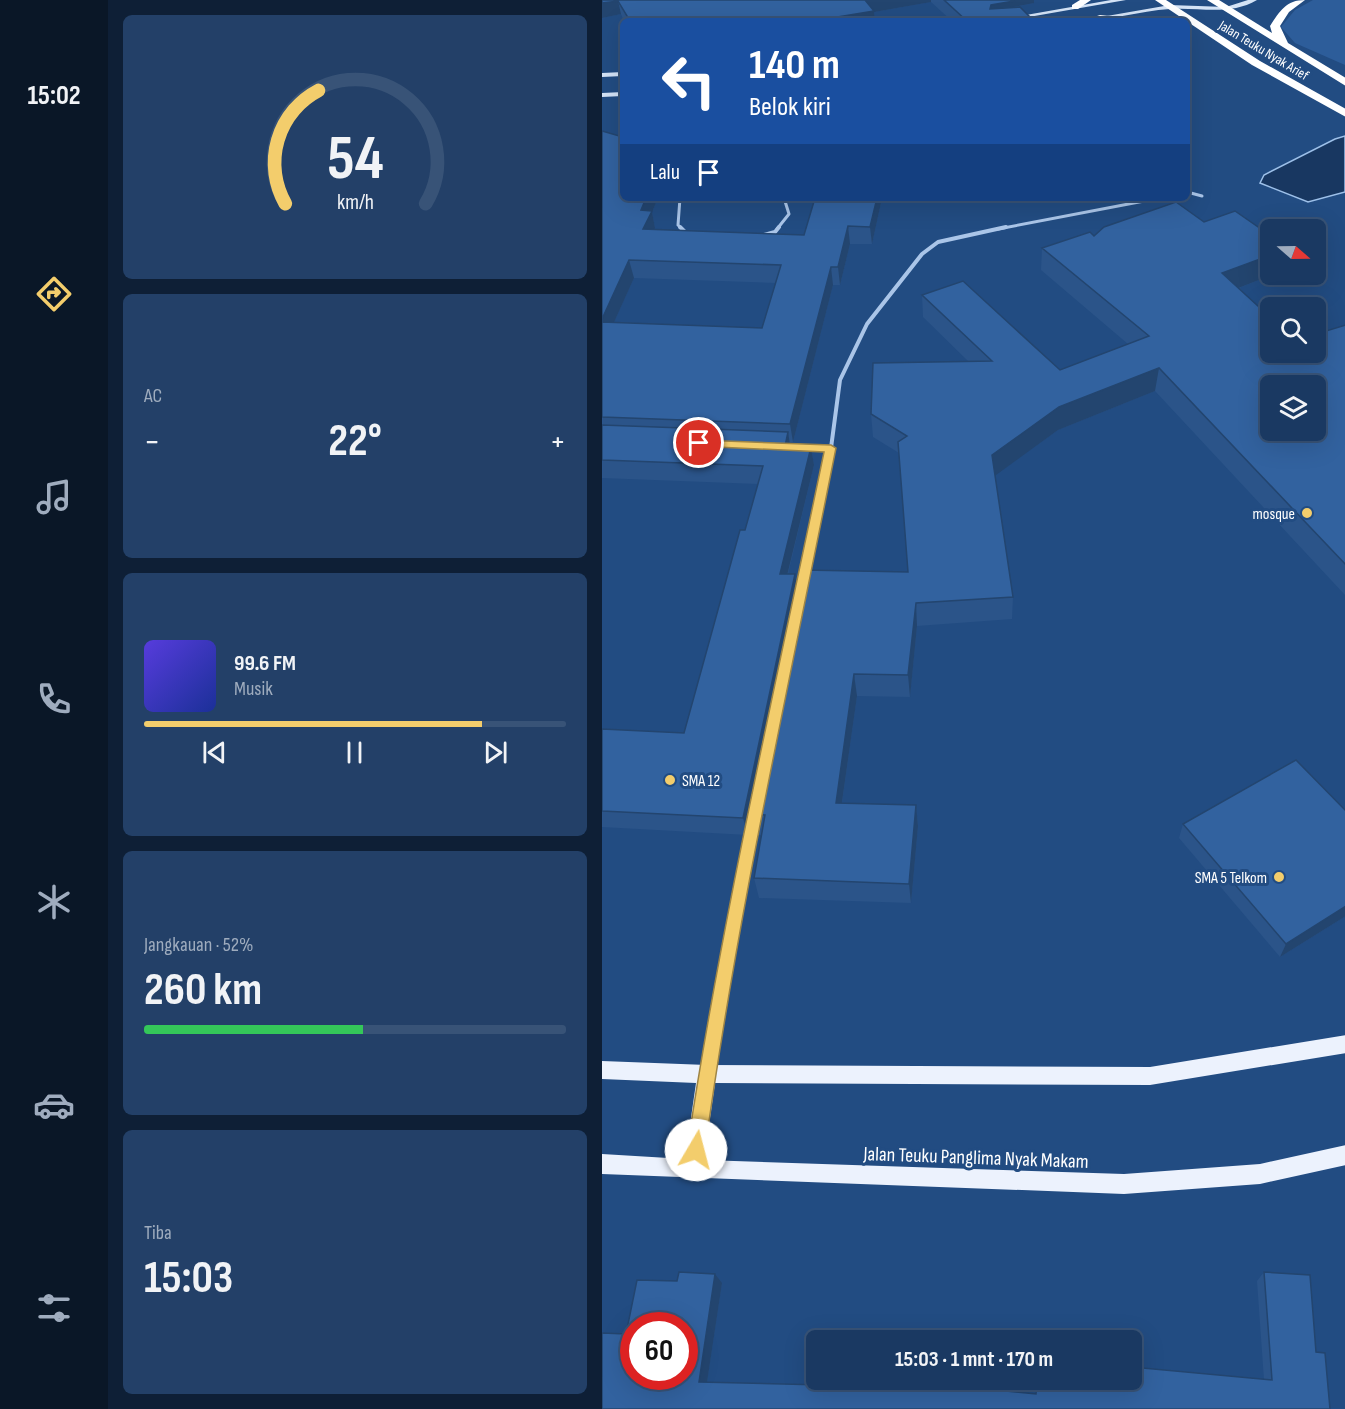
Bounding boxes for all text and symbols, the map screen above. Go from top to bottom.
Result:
street label: Jalan Teuku Nyak Arief [1215,16,1313,84]
text: 140 m [749,40,840,91]
icon: left [650,42,728,120]
text: 15:02 [27,80,81,112]
text: Belok kiri [749,91,831,123]
text: 54 [327,122,383,197]
icon: arrive [692,156,725,189]
text: Lalu [650,159,680,186]
text: km/h [336,190,374,215]
north arrow [1260,219,1326,285]
map controls [1260,219,1326,441]
icon: directions [33,273,75,315]
button: search [1260,297,1326,363]
button: layers [1260,375,1326,441]
text: AC [144,384,162,408]
text: 22° [328,414,382,469]
pin [673,417,724,468]
text: − [144,422,160,462]
text: + [550,422,566,462]
icon: arrive [682,426,715,459]
icon: music [33,476,75,518]
place label: mosque [1253,505,1295,524]
marker: mosque [1300,506,1314,520]
text: 99.6 FM [234,650,296,677]
text: Musik [234,677,273,701]
icon: phone [33,678,75,720]
icon: previous [198,736,231,769]
icon: pause [338,736,371,769]
icon: next [479,736,512,769]
place label: SMA 12 [682,772,720,791]
marker: SMA 12 [663,773,677,787]
place label: SMA 5 Telkom [1195,869,1267,888]
marker: SMA 5 Telkom [1272,870,1286,884]
icon: climate [33,881,75,923]
text: Jangkauan · 52% [144,933,253,957]
text: 260 km [144,963,262,1018]
icon: car [33,1084,75,1126]
position arrow [664,1118,728,1182]
street label: Jalan Teuku Panglima Nyak Makam [862,1142,1089,1174]
text: Tiba [144,1221,172,1245]
text: 15:03 [144,1251,233,1306]
icon: filters [33,1287,75,1329]
speed limit sign: 60 [620,1312,698,1390]
text: 15:03 · 1 mnt · 170 m [895,1346,1053,1373]

